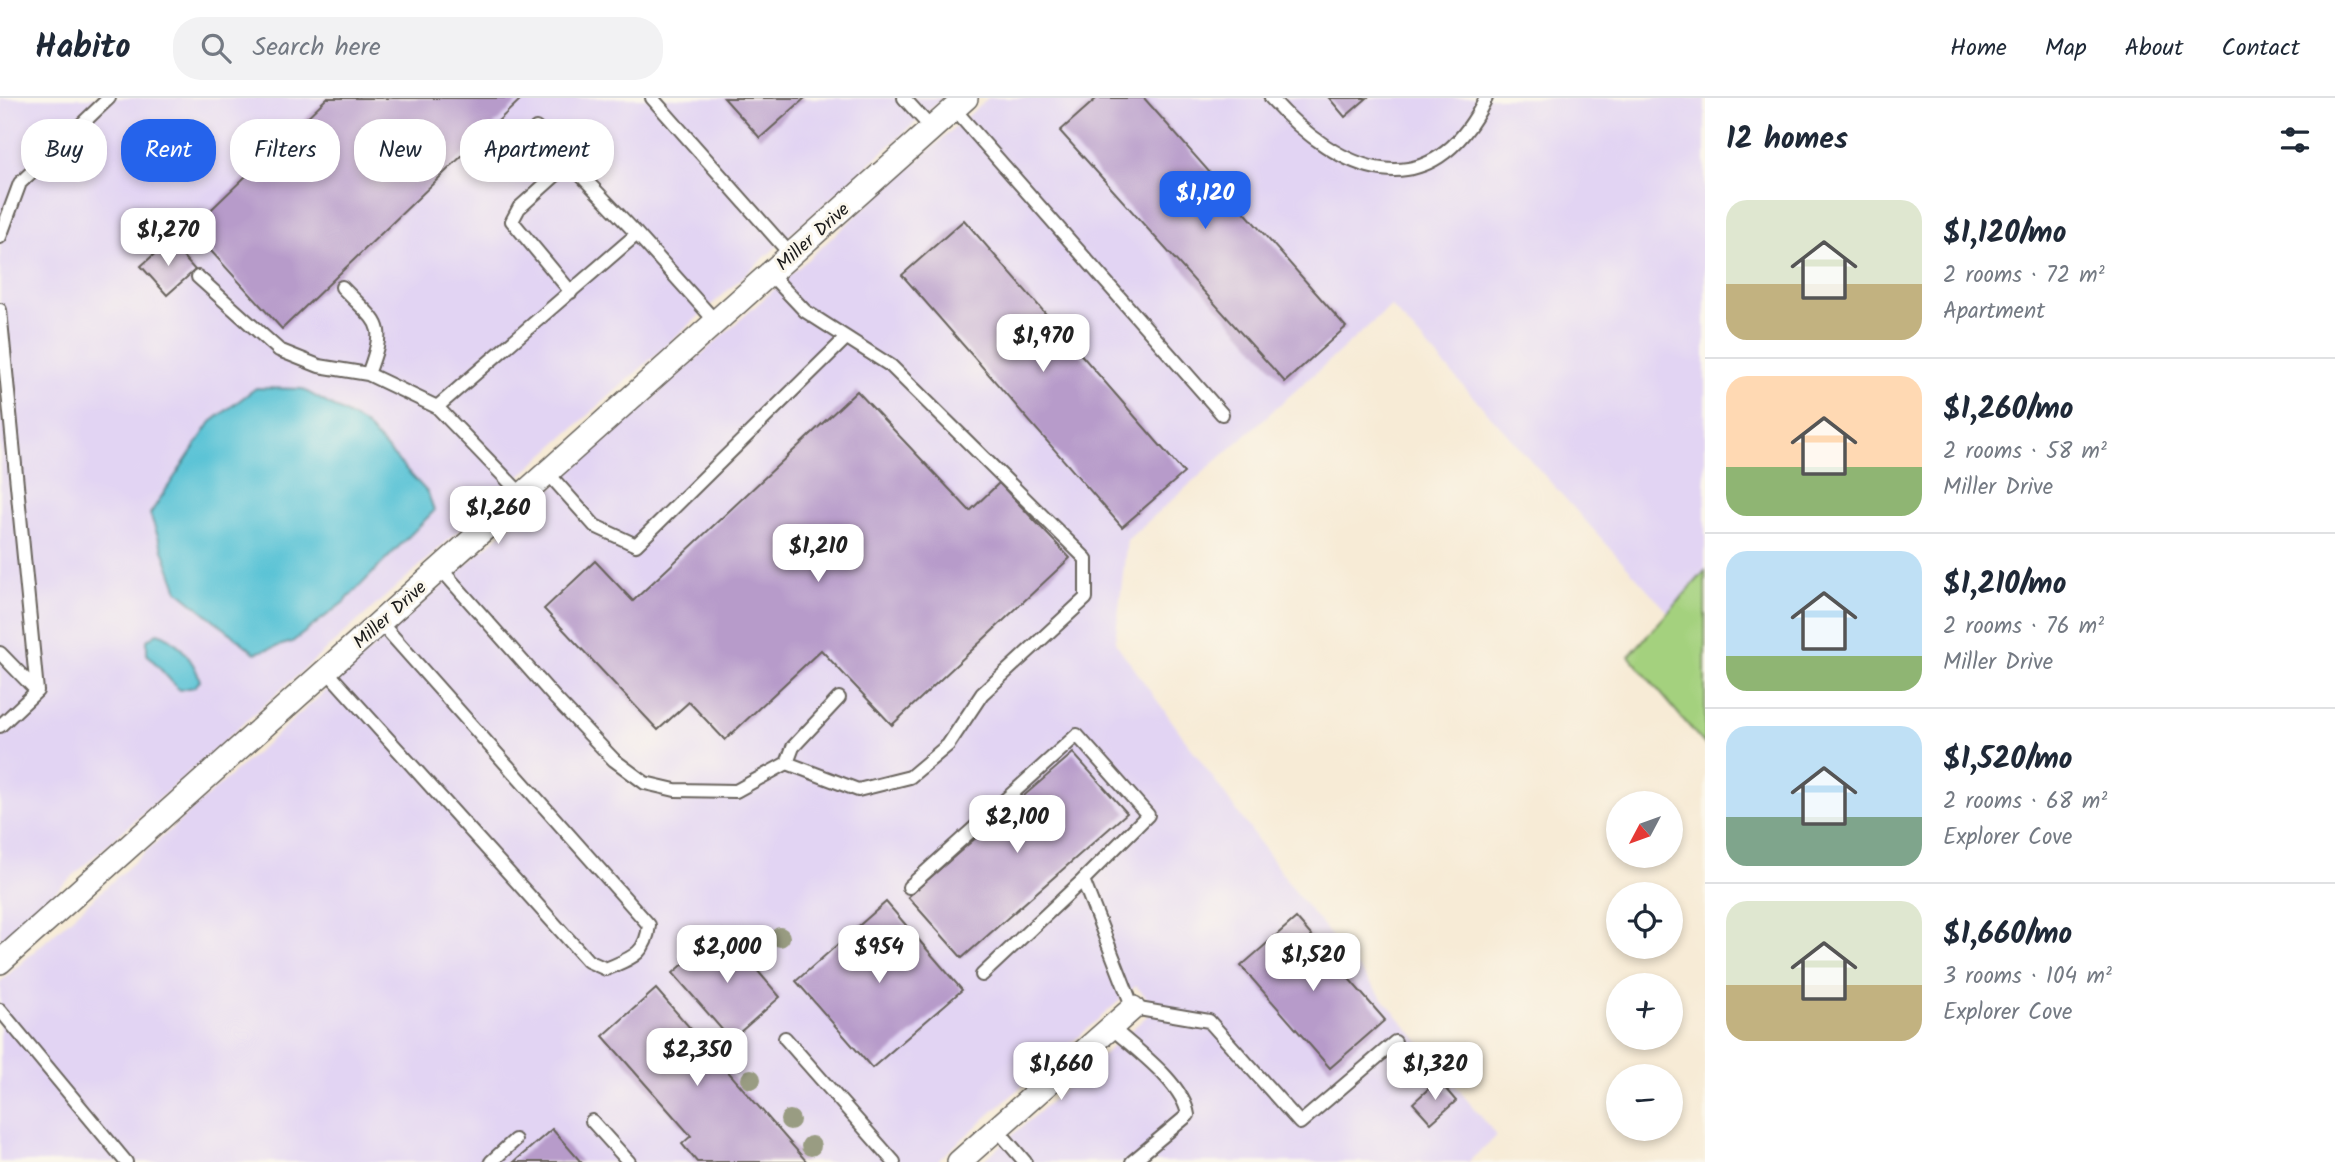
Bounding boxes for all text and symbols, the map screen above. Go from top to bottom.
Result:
search box [173,17,663,80]
text: Habito [35,22,131,75]
text: Search here [253,27,381,69]
icon: search [197,29,235,67]
text: Home [1950,29,2007,68]
text: Map [2045,29,2087,68]
text: About [2125,29,2183,68]
text: Contact [2221,29,2300,68]
text: 12 homes [1726,116,1848,164]
chip: Buy [21,119,107,182]
chip: Rent [121,119,216,182]
chip: Filters [230,119,340,182]
chip: New [354,119,446,182]
chip: Apartment [460,119,614,182]
icon: filters [2276,121,2314,159]
pin: $1,120 [1148,172,1262,231]
text: $1,120 [1176,176,1234,212]
street label: Miller Drive [770,196,857,279]
pin: $1,270 [111,208,225,268]
text: $1,120/mo [1943,210,2066,258]
text: $1,270 [137,213,199,249]
icon: home [1782,228,1866,312]
text: 2 rooms · 72 m² [1943,258,2105,294]
text: Apartment [1943,294,2045,330]
pin: $1,970 [986,314,1100,374]
text: $1,970 [1013,319,1073,355]
text: $1,260/mo [1943,386,2074,434]
icon: home [1782,404,1866,488]
text: 2 rooms · 58 m² [1943,434,2107,470]
text: Miller Drive [1943,470,2053,506]
pin: $1,260 [441,486,555,546]
text: $1,260 [466,491,530,527]
pin: $1,210 [761,524,875,584]
text: $1,210 [789,529,847,565]
text: $1,210/mo [1943,561,2066,609]
street label: Miller Drive [347,574,434,657]
icon: home [1782,579,1866,663]
text: 2 rooms · 76 m² [1943,609,2104,645]
text: Miller Drive [1943,645,2053,681]
text: $1,520/mo [1943,736,2072,784]
icon: home [1782,754,1866,838]
text: 2 rooms · 68 m² [1943,784,2107,820]
north arrow [1606,791,1684,868]
map controls [1606,791,1683,1141]
pin: $2,100 [960,796,1074,855]
text: $2,100 [985,800,1049,836]
text: Explorer Cove [1943,820,2072,856]
button: locate [1606,882,1683,959]
text: $1,660/mo [1943,911,2072,959]
pin: $2,000 [670,926,784,985]
pin: $954 [838,926,920,985]
icon: home [1782,929,1866,1013]
text: $2,000 [693,930,761,966]
text: $954 [854,930,904,966]
pin: $1,520 [1256,934,1370,993]
text: $1,520 [1281,938,1345,974]
text: 3 rooms · 104 m² [1943,959,2112,995]
button: + [1606,973,1683,1050]
text: Explorer Cove [1943,995,2072,1031]
pin: $2,350 [640,1028,754,1088]
text: $2,350 [662,1033,732,1069]
pin: $1,660 [1004,1042,1118,1102]
pin: $1,320 [1378,1042,1492,1102]
text: $1,660 [1029,1047,1093,1083]
text: $1,320 [1403,1047,1467,1083]
button: − [1606,1064,1683,1141]

